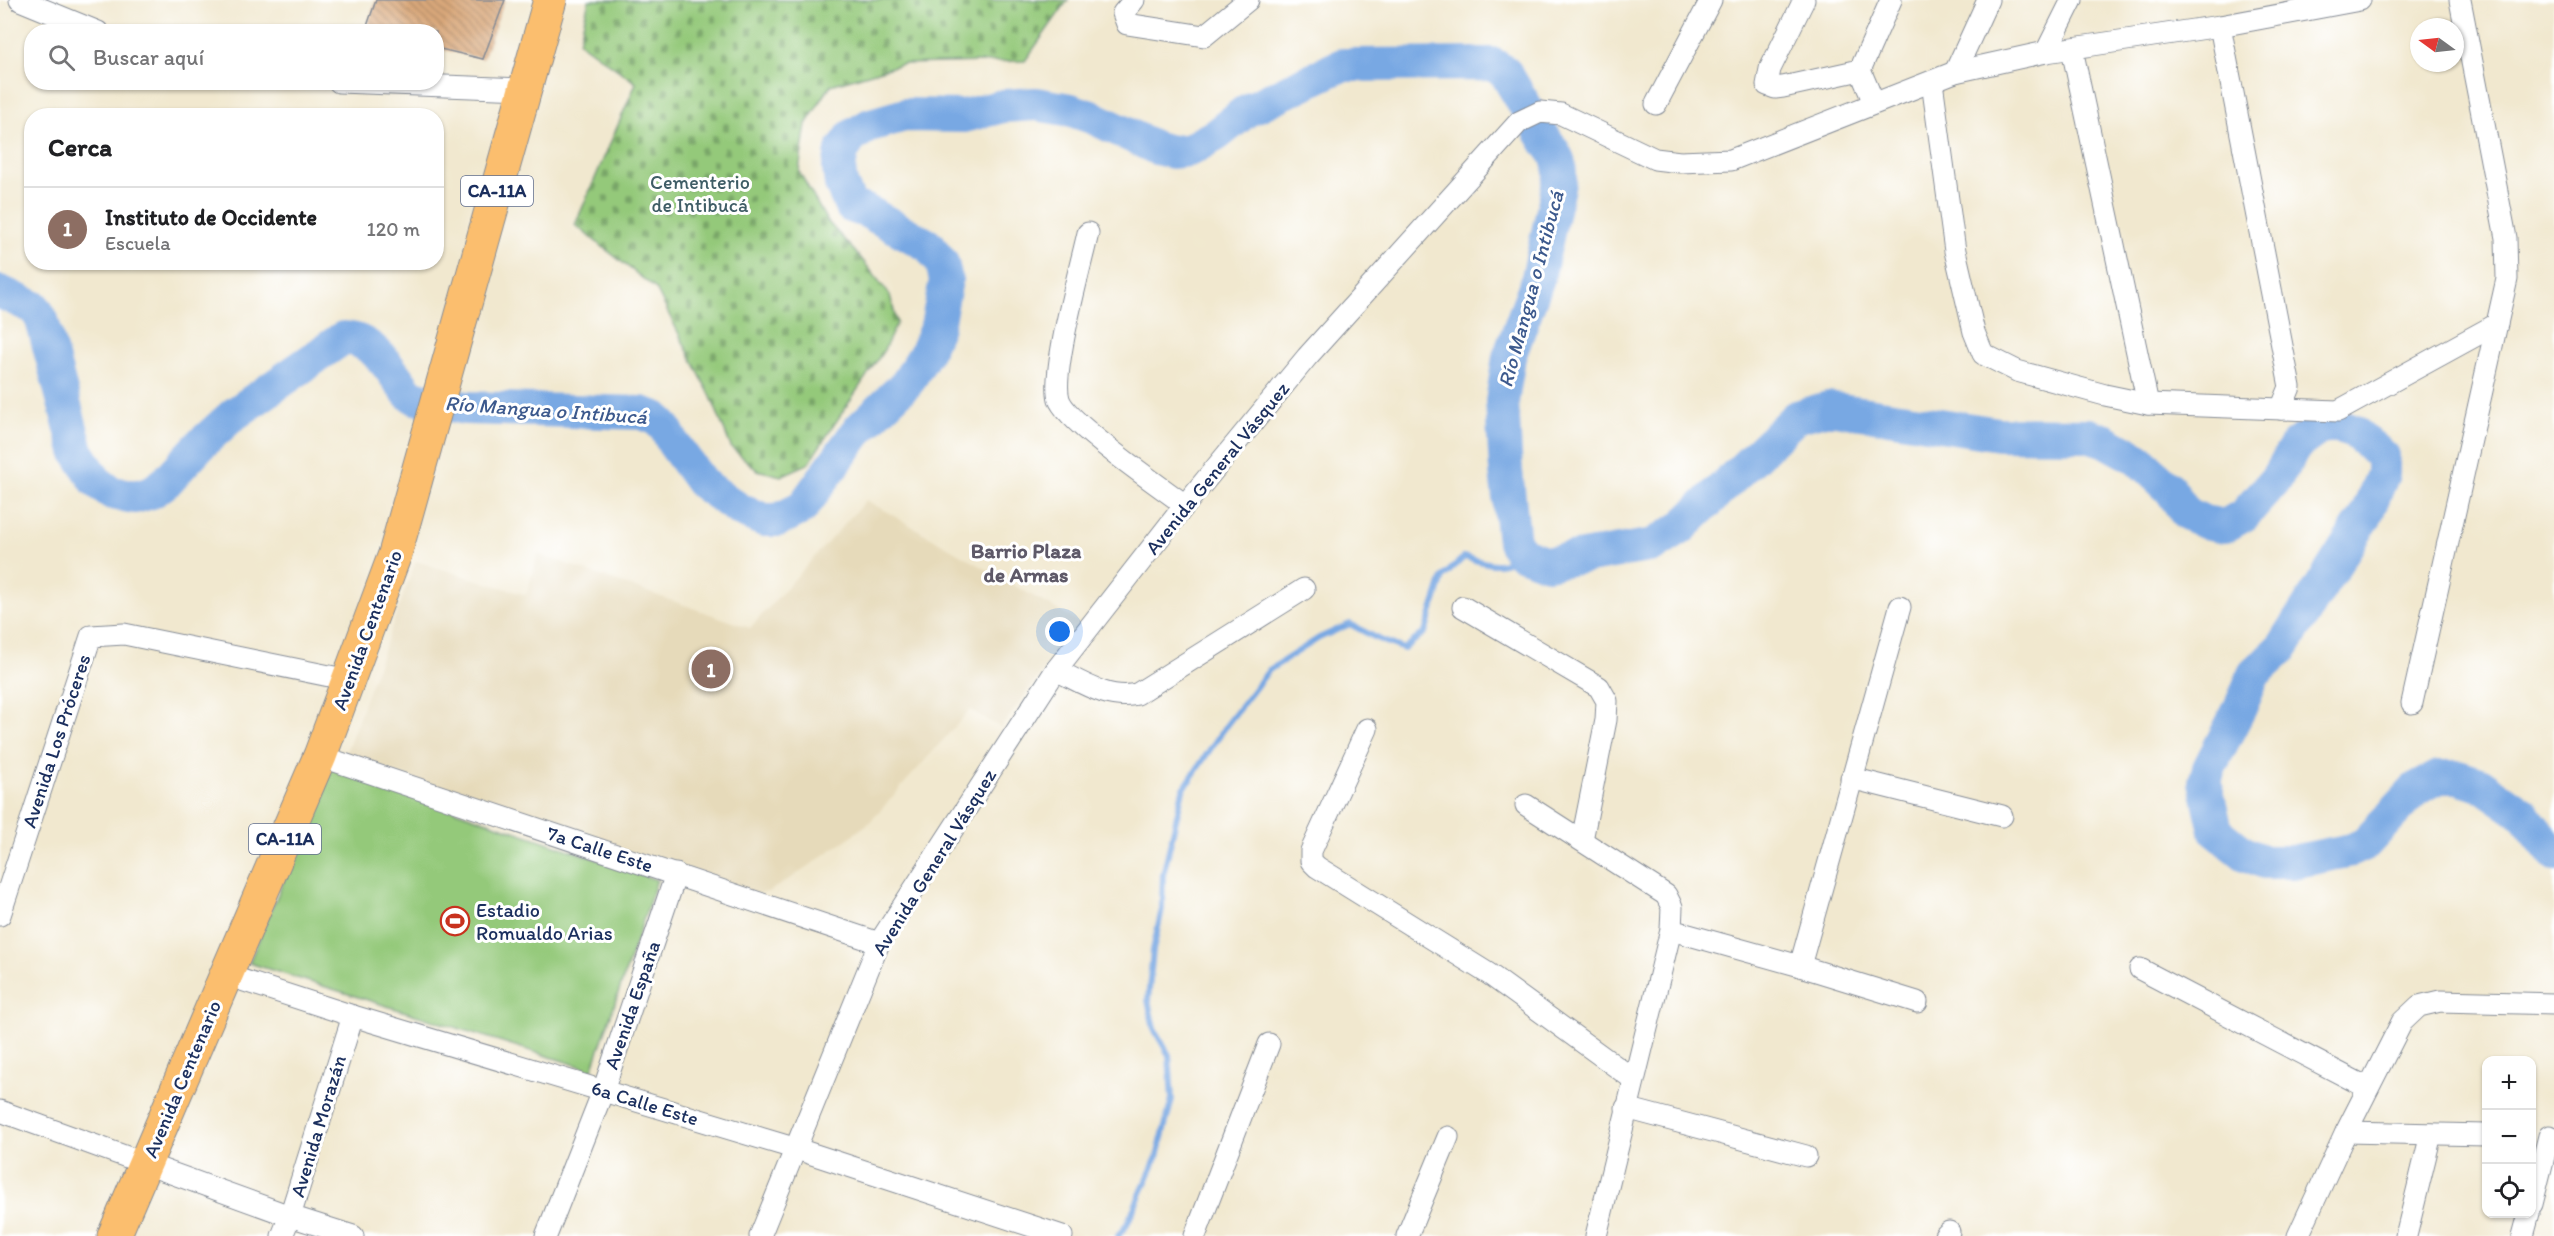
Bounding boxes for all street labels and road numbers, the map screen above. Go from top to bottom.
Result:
road number: CA-11A [461,176,533,206]
street label: Avenida General Vásquez [1140,376,1295,559]
street label: Avenida Centenario [327,547,407,713]
street label: Avenida Los Próceres [17,651,95,831]
street label: Avenida General Vásquez [867,764,1002,960]
street label: 7a Calle Este [544,821,656,877]
road number: CA-11A [249,824,321,854]
street label: Avenida España [599,937,665,1072]
street label: Avenida Centenario [138,997,226,1161]
street label: Avenida Morazán [285,1052,351,1200]
street label: 6a Calle Este [589,1075,701,1131]

